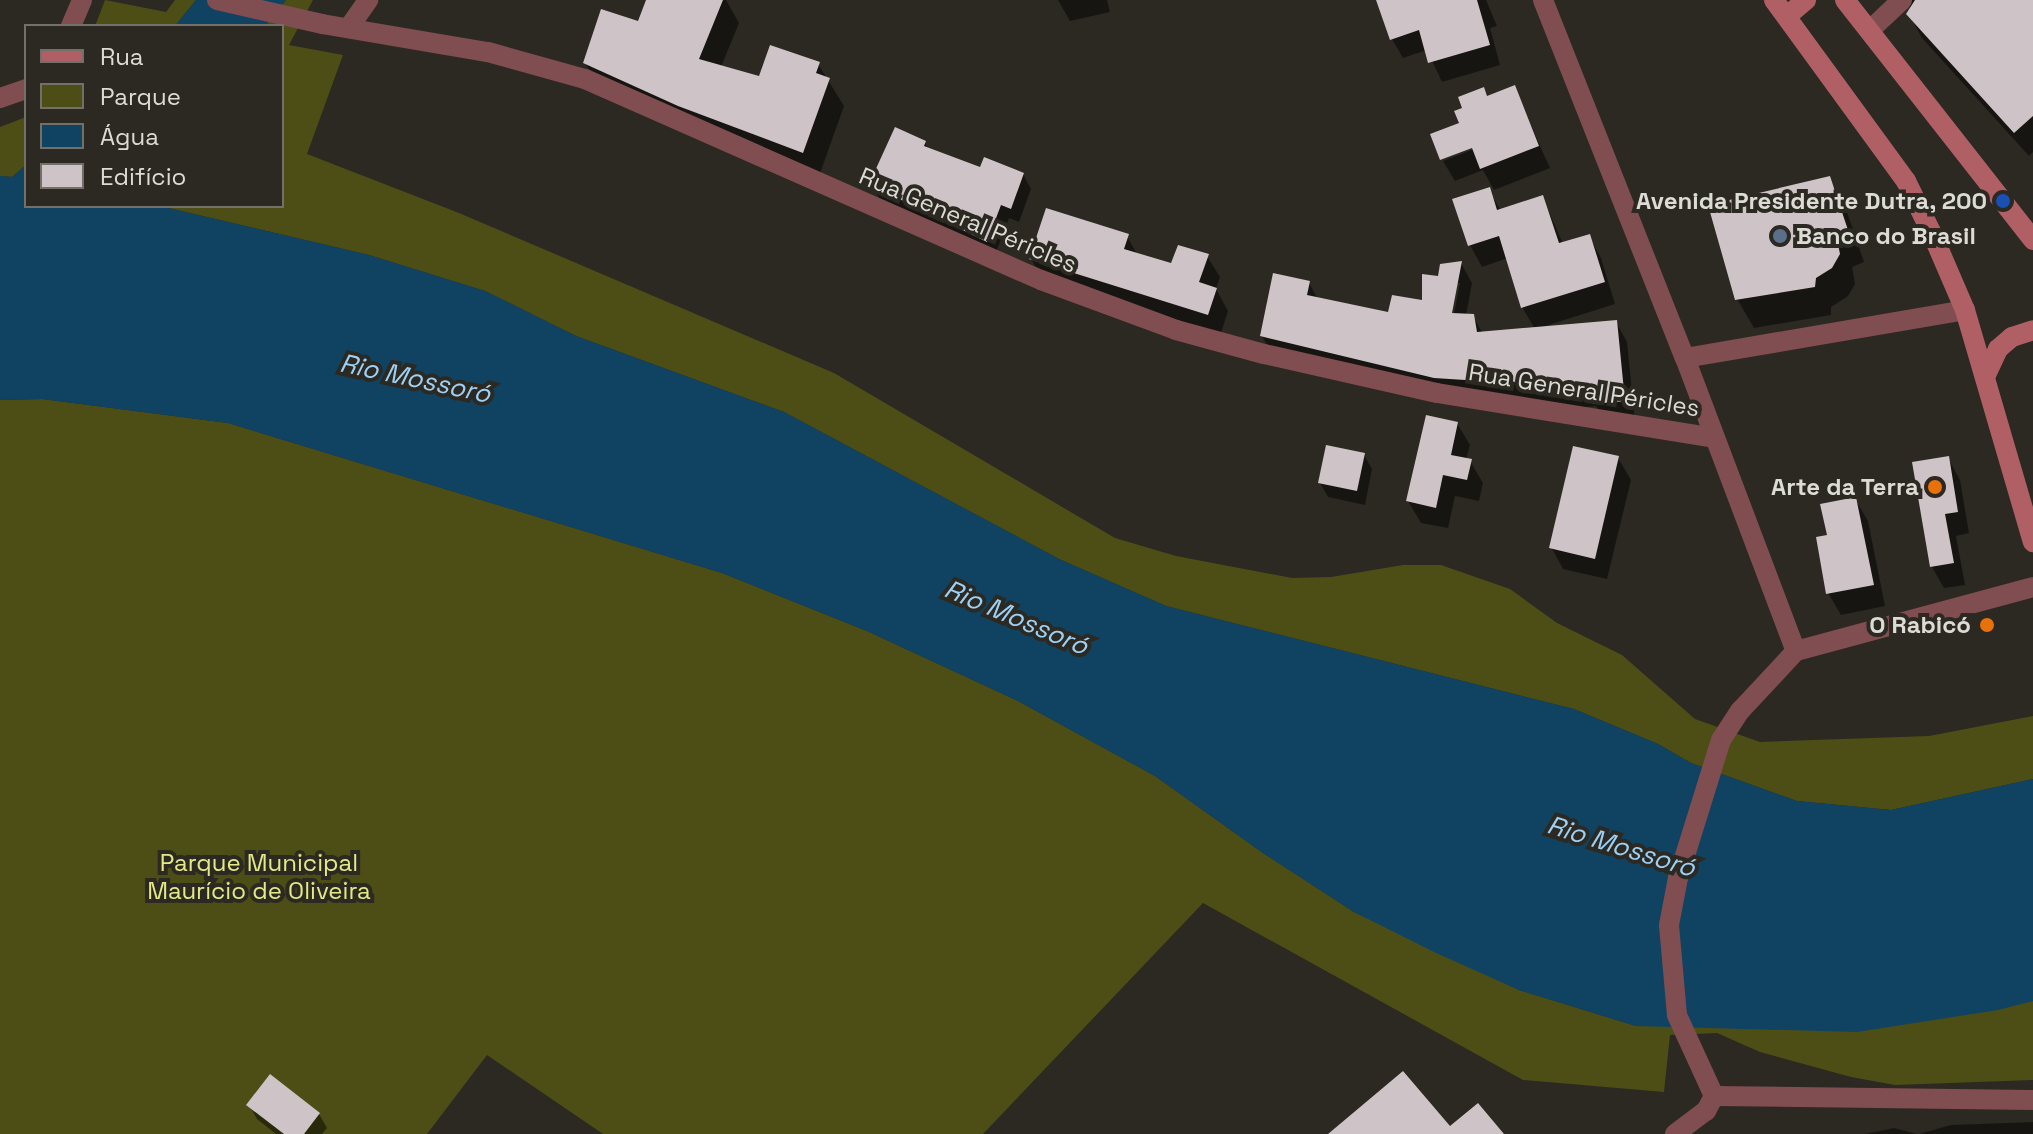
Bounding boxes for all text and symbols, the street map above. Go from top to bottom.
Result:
legend [24,24,284,208]
text: Rua [100,41,144,72]
text: Parque [100,81,181,112]
text: Água [100,121,159,152]
text: Edifício [100,161,186,192]
street label: Rua General Péricles [855,161,1081,279]
place label: Avenida Presidente Dutra, 200 [1635,187,1987,215]
marker: Avenida Presidente Dutra, 200 [1994,192,2012,210]
place label: Banco do Brasil [1796,222,1976,250]
marker: Banco do Brasil [1771,227,1789,245]
water label: Rio Mossoró [337,348,493,410]
street label: Rua General Péricles [1466,358,1702,422]
place label: Arte da Terra [1770,473,1919,501]
marker: Arte da Terra [1926,478,1944,496]
water label: Rio Mossoró [940,574,1092,662]
place label: O Rabicó [1869,611,1971,639]
marker: O Rabicó [1978,616,1996,634]
water label: Rio Mossoró [1543,810,1699,884]
park label: Parque Municipal Maurício de Oliveira [147,849,371,905]

